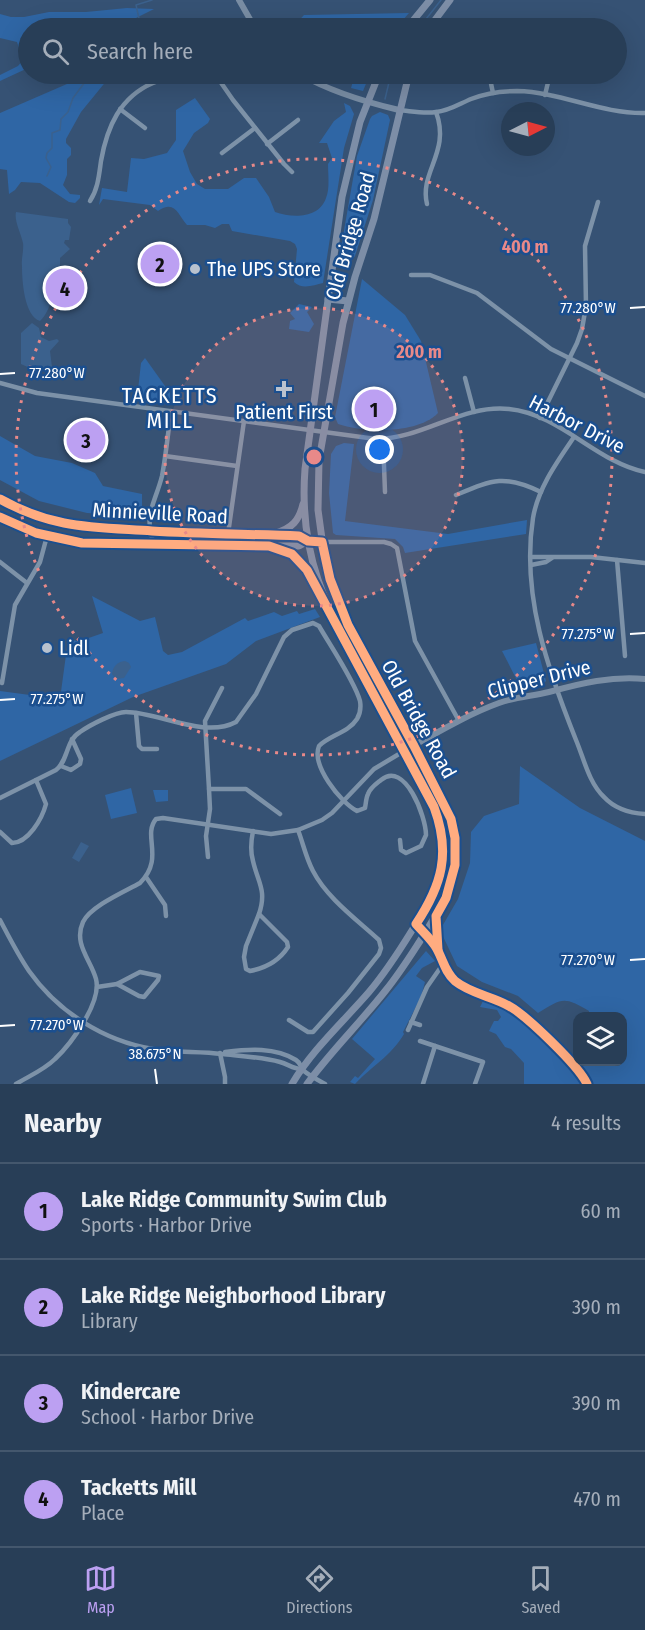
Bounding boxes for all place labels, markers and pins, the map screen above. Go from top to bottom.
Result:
pin: 2 [140,242,180,286]
place label: The UPS Store [207,257,321,281]
marker: The UPS Store [188,262,202,276]
pin: 4 [46,266,84,310]
marker: Patient First [275,380,293,398]
pin: 1 [354,386,394,432]
place label: Patient First [235,400,333,424]
pin: 3 [66,418,106,462]
centre of rings [304,447,324,467]
place label: Lidl [59,636,89,660]
marker: Lidl [40,641,54,655]

